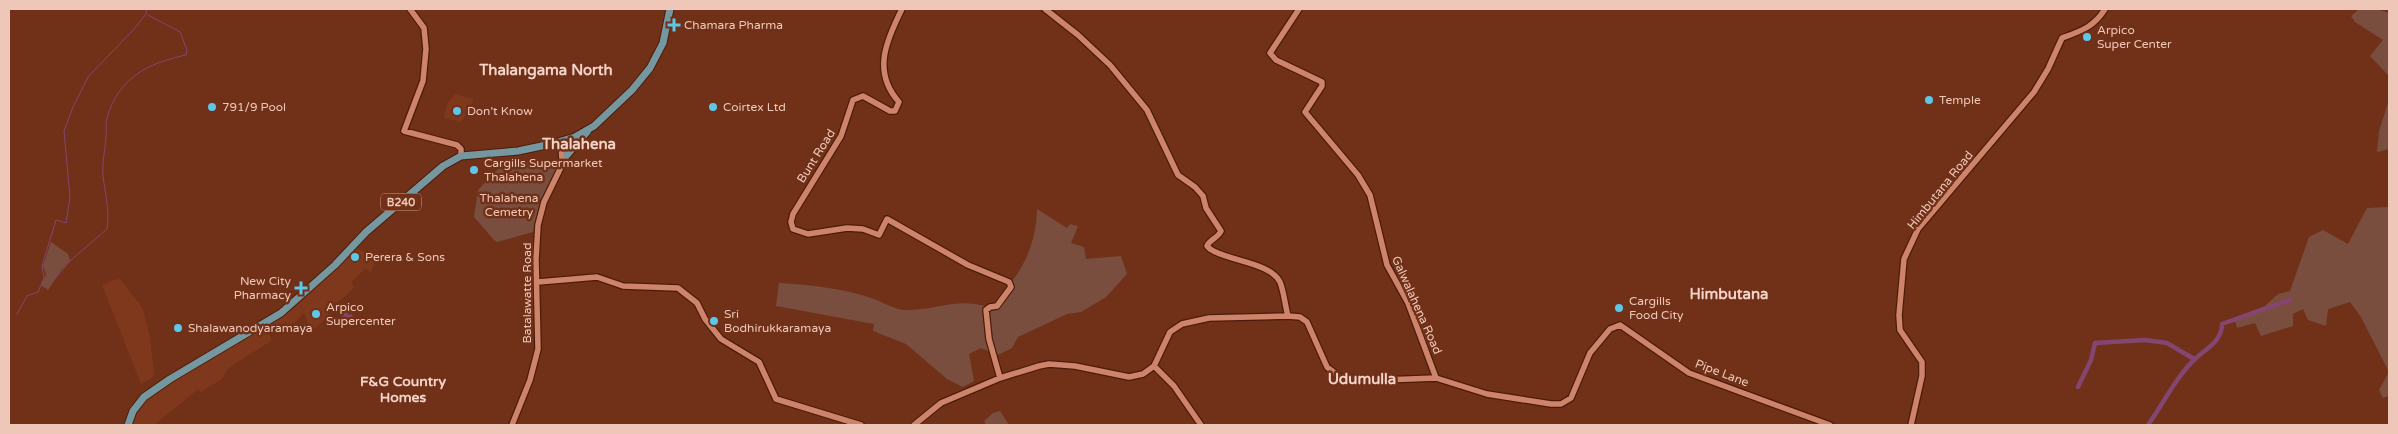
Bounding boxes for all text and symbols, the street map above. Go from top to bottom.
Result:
place label: Chamara Pharma [684,18,783,32]
marker: Chamara Pharma [668,19,680,31]
place label: Arpico Super Center [2097,23,2172,51]
marker: Arpico Super Center [2081,31,2093,43]
district label: Thalangama North [478,61,613,80]
place label: Temple [1939,93,1981,107]
marker: Temple [1923,94,1935,106]
place label: 791/9 Pool [222,100,286,114]
place label: Coirtex Ltd [723,100,786,114]
marker: 791/9 Pool [206,101,218,113]
marker: Coirtex Ltd [707,101,719,113]
place label: Don't Know [467,104,533,118]
marker: Don't Know [451,105,463,117]
street label: Bunt Road [794,127,838,185]
district label: Thalahena [541,135,616,153]
street label: Himbutana Road [1904,148,1976,232]
place label: Cargills Supermarket Thalahena [484,156,603,184]
marker: Cargills Supermarket Thalahena [468,164,480,176]
park label: Thalahena Cemetry [479,191,539,219]
road number: B240 [381,193,421,210]
street label: Batalawatte Road [520,242,534,344]
place label: Perera & Sons [365,250,445,264]
marker: Perera & Sons [349,251,361,263]
street label: Galwalahena Road [1389,254,1445,356]
place label: New City Pharmacy [234,274,292,302]
marker: New City Pharmacy [295,282,307,294]
district label: Himbutana [1689,285,1769,303]
place label: Cargills Food City [1629,294,1684,322]
place label: Arpico Supercenter [326,300,396,328]
marker: Cargills Food City [1613,302,1625,314]
place label: Sri Bodhirukkaramaya [724,307,831,335]
marker: Arpico Supercenter [310,308,322,320]
marker: Sri Bodhirukkaramaya [708,315,720,327]
place label: Shalawanodyaramaya [188,321,313,335]
marker: Shalawanodyaramaya [172,322,184,334]
street label: Pipe Lane [1693,356,1751,390]
district label: Udumulla [1328,370,1396,388]
district label: F&G Country Homes [360,373,446,406]

